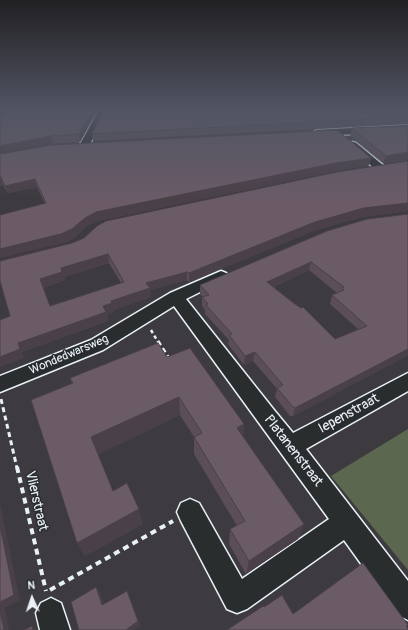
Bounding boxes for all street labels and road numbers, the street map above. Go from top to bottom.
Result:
street label: Wondedwarsweg [27,332,111,378]
street label: Iepenstraat [316,390,382,438]
street label: Platanenstraat [260,412,326,490]
street label: Vlierstraat [21,469,51,533]

